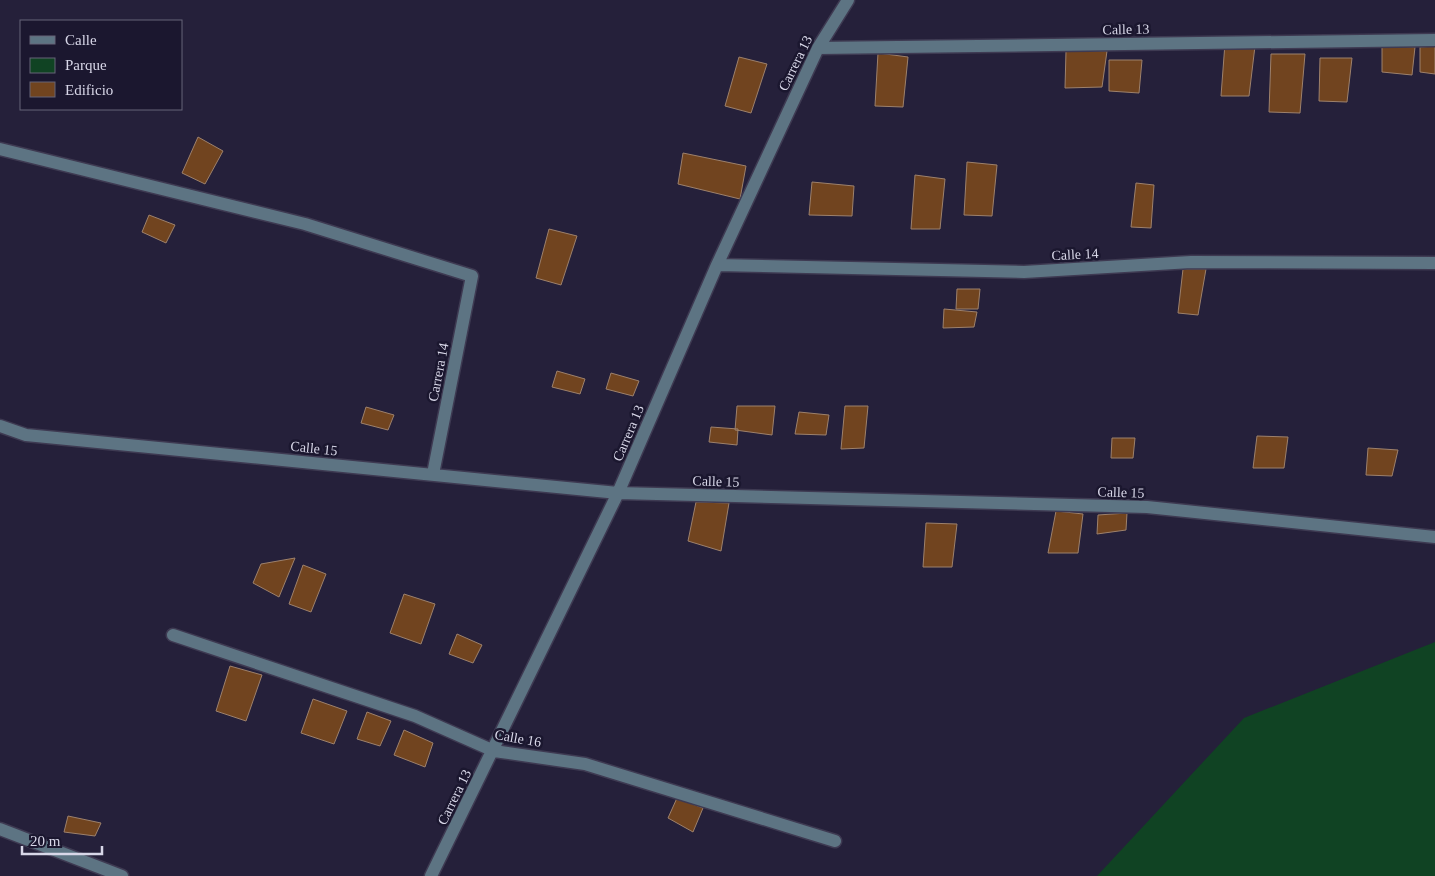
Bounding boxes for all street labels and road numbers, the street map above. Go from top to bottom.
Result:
street label: Calle 13 [1102,22,1150,37]
street label: Carrera 13 [776,33,815,93]
street label: Calle 14 [1051,246,1099,263]
street label: Carrera 14 [425,341,452,403]
street label: Carrera 13 [610,403,647,463]
street label: Calle 15 [290,439,338,458]
street label: Calle 15 [692,473,740,490]
street label: Calle 15 [1097,484,1145,501]
street label: Calle 16 [493,727,542,750]
street label: Carrera 13 [435,767,474,827]

